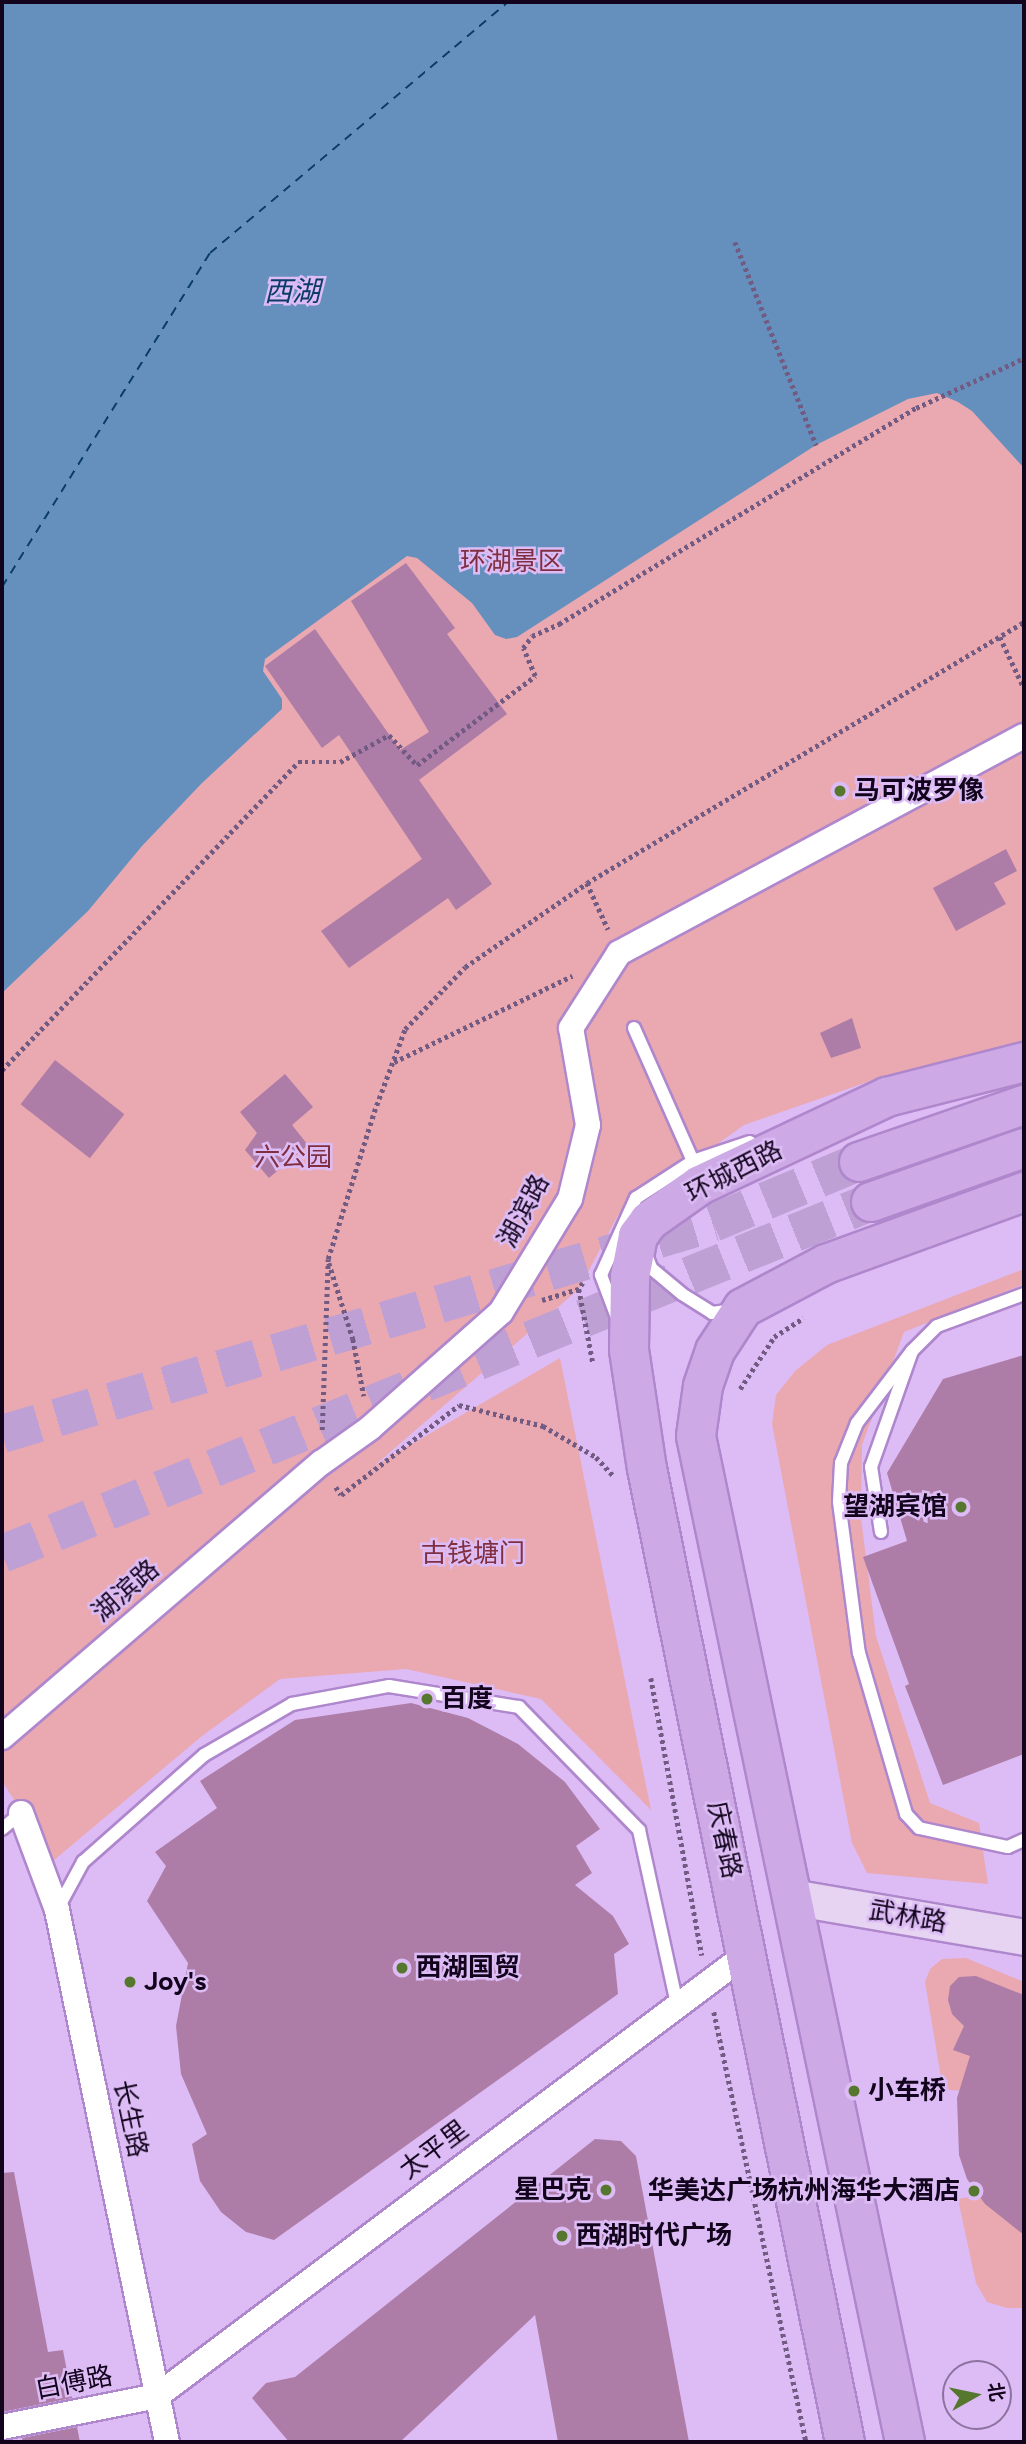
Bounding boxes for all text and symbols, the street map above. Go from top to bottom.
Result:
water label: 西湖 [264,274,320,308]
park label: 环湖景区 [460,546,564,578]
place label: 马可波罗像 [854,775,984,807]
marker: 马可波罗像 [832,783,848,799]
street label: 环城西路 [681,1134,787,1210]
park label: 六公园 [254,1142,332,1174]
street label: 湖滨路 [492,1169,556,1253]
place label: 望湖宾馆 [843,1491,947,1523]
marker: 望湖宾馆 [953,1499,969,1515]
park label: 古钱塘门 [421,1538,525,1570]
street label: 湖滨路 [86,1554,166,1628]
place label: 百度 [441,1683,493,1715]
marker: 百度 [419,1691,435,1707]
street label: 庆春路 [701,1799,747,1881]
street label: 武林路 [867,1895,949,1939]
place label: 西湖国贸 [416,1952,520,1984]
marker: 西湖国贸 [394,1960,410,1976]
place label: Joy's [144,1966,206,1998]
marker: Joy's [122,1974,138,1990]
place label: 小车桥 [868,2075,946,2107]
street label: 长生路 [107,2078,153,2160]
marker: 小车桥 [846,2083,862,2099]
street label: 太平里 [393,2114,475,2186]
place label: 星巴克 [514,2174,592,2206]
place label: 华美达广场杭州海华大酒店 [648,2175,960,2207]
marker: 星巴克 [598,2182,614,2198]
marker: 华美达广场杭州海华大酒店 [966,2183,982,2199]
place label: 西湖时代广场 [576,2220,732,2252]
marker: 西湖时代广场 [554,2228,570,2244]
street label: 白傅路 [33,2360,115,2406]
north arrow [942,2360,1012,2430]
text: 北 [983,2381,1009,2403]

